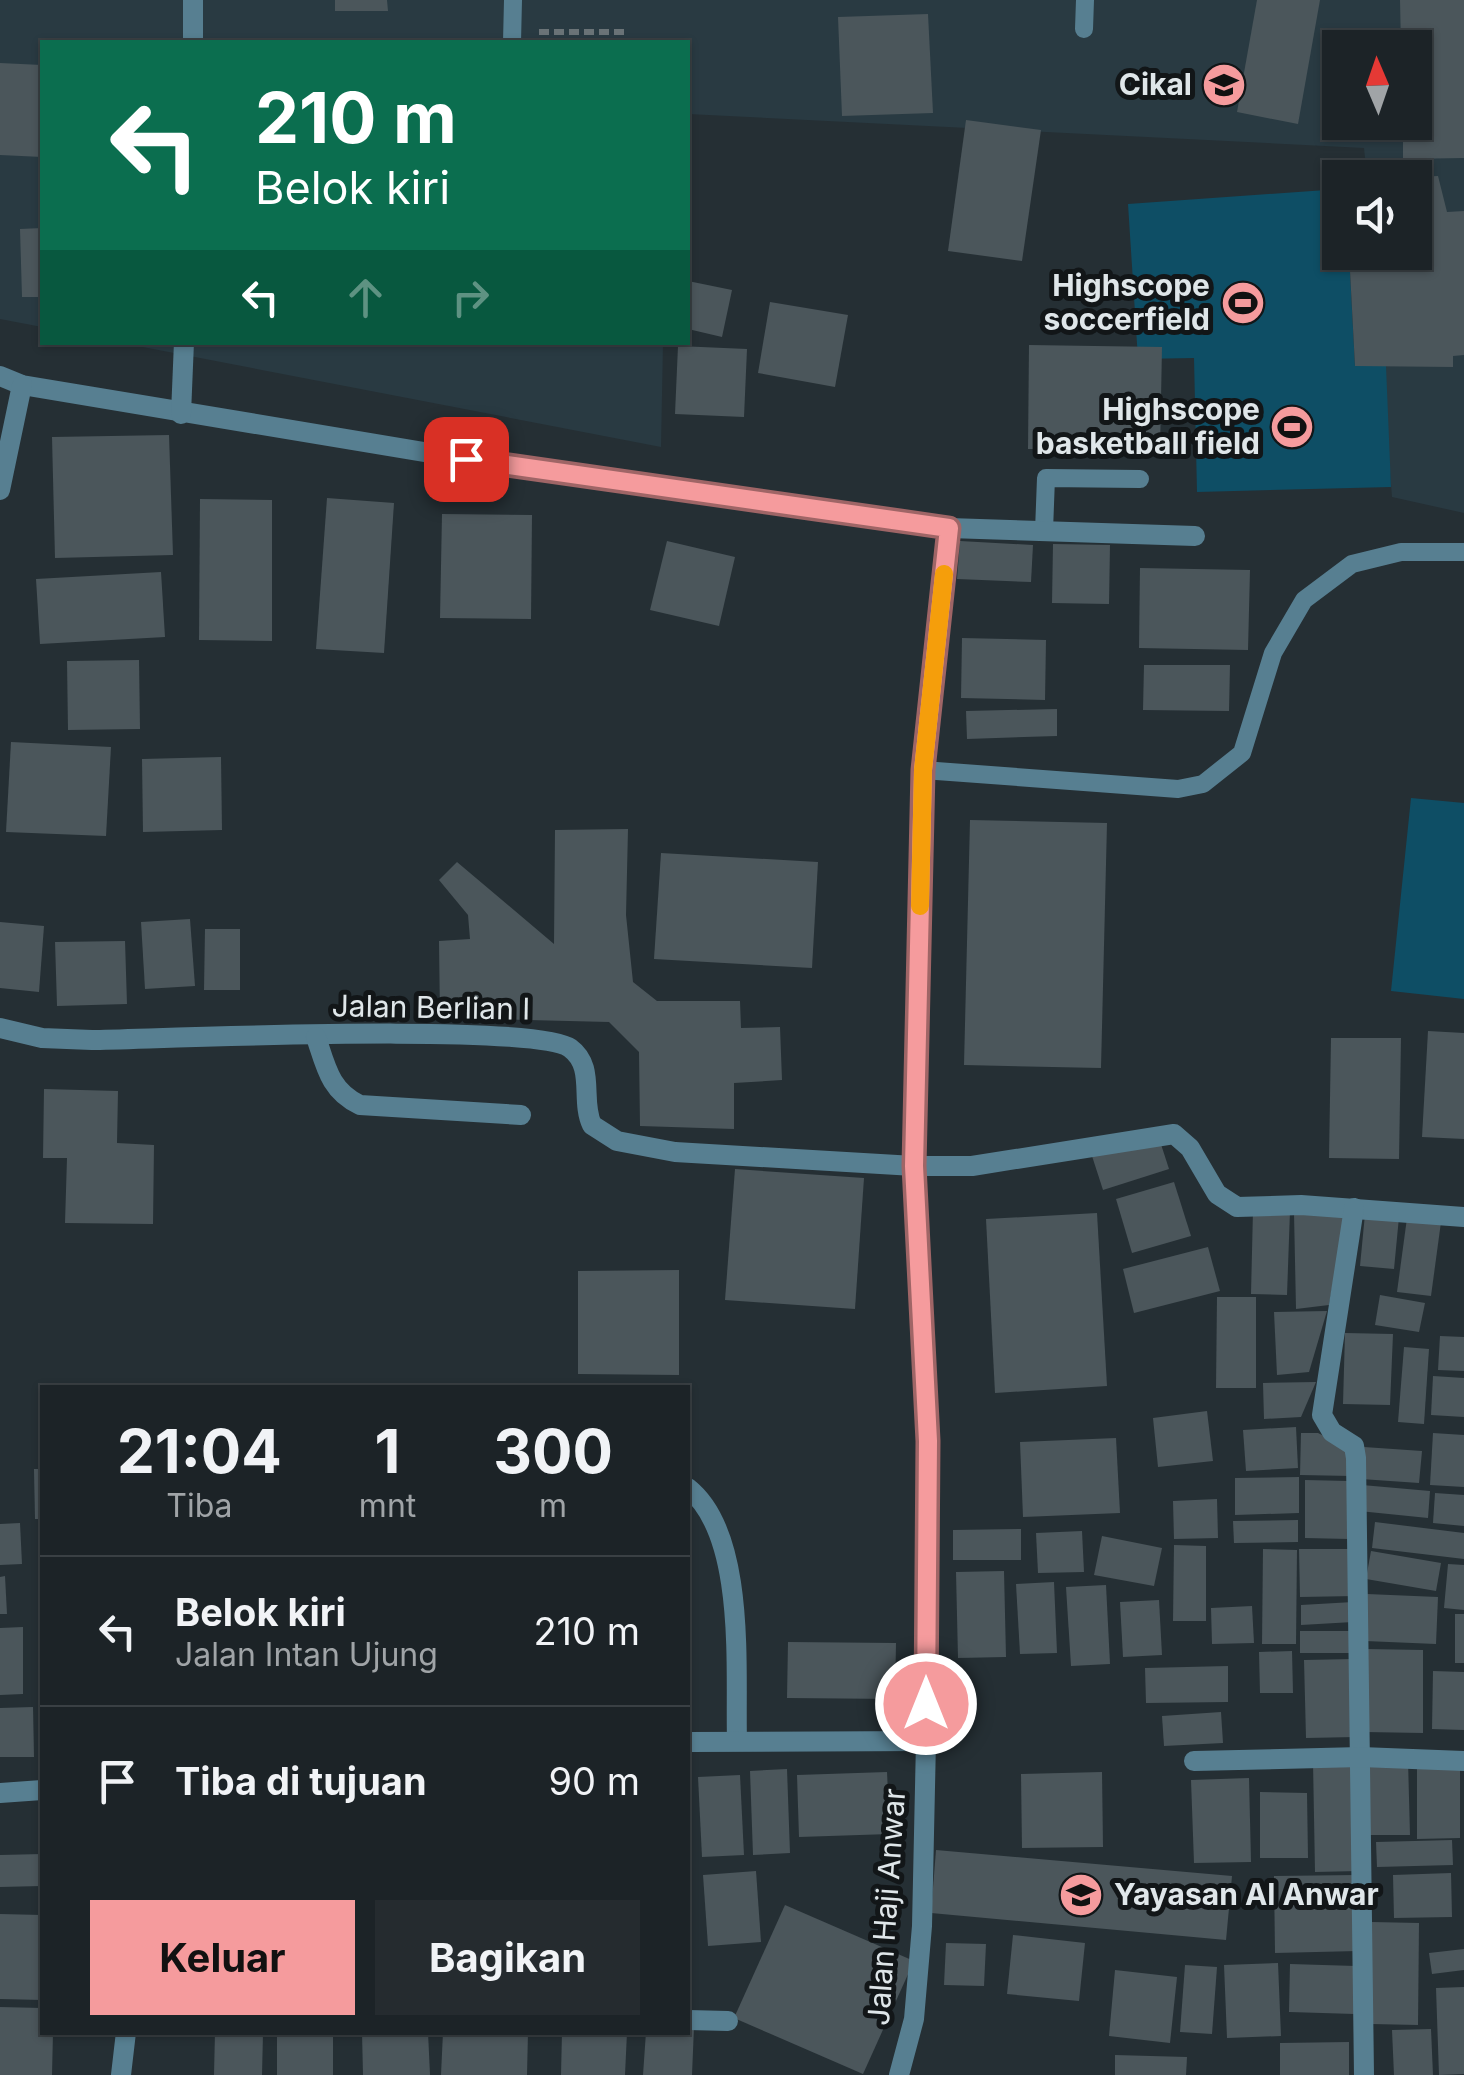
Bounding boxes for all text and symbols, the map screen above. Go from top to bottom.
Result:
north arrow [1322,30,1432,140]
map controls [1322,30,1432,270]
school or university icon: Cikal [1201,62,1247,108]
place label: Cikal [1119,66,1192,102]
text: 210 m [255,75,457,160]
icon: left [90,80,220,210]
text: Belok kiri [255,160,450,215]
button: sound [1322,160,1432,270]
place label: Highscope soccerfield [1044,267,1210,337]
icon: left [233,270,288,325]
icon: ahead [338,270,393,325]
icon: right [443,270,498,325]
sports icon: Highscope soccerfield [1220,280,1266,326]
place label: Highscope basketball field [1036,391,1260,461]
sports icon: Highscope basketball field [1269,404,1315,450]
pin [424,417,509,502]
icon: arrive [439,432,494,487]
street label: Jalan Berlian I [331,987,531,1027]
text: 21:04 [117,1415,282,1487]
text: 1 [375,1415,400,1487]
text: 300 [493,1415,613,1487]
text: Tiba [166,1486,233,1525]
text: mnt [359,1486,416,1525]
text: m [539,1486,567,1525]
text: Belok kiri [175,1589,346,1635]
icon: left [90,1604,145,1659]
text: 210 m [533,1608,640,1654]
text: Jalan Intan Ujung [175,1635,438,1674]
position arrow [874,1652,978,1756]
icon: arrive [90,1754,145,1809]
text: Tiba di tujuan [175,1758,427,1804]
text: 90 m [548,1758,640,1804]
street label: Jalan Haji Anwar [860,1787,912,2027]
school or university icon: Yayasan Al Anwar [1058,1872,1104,1918]
place label: Yayasan Al Anwar [1114,1876,1379,1912]
button: Keluar [90,1900,355,2015]
button: Bagikan [375,1900,640,2015]

